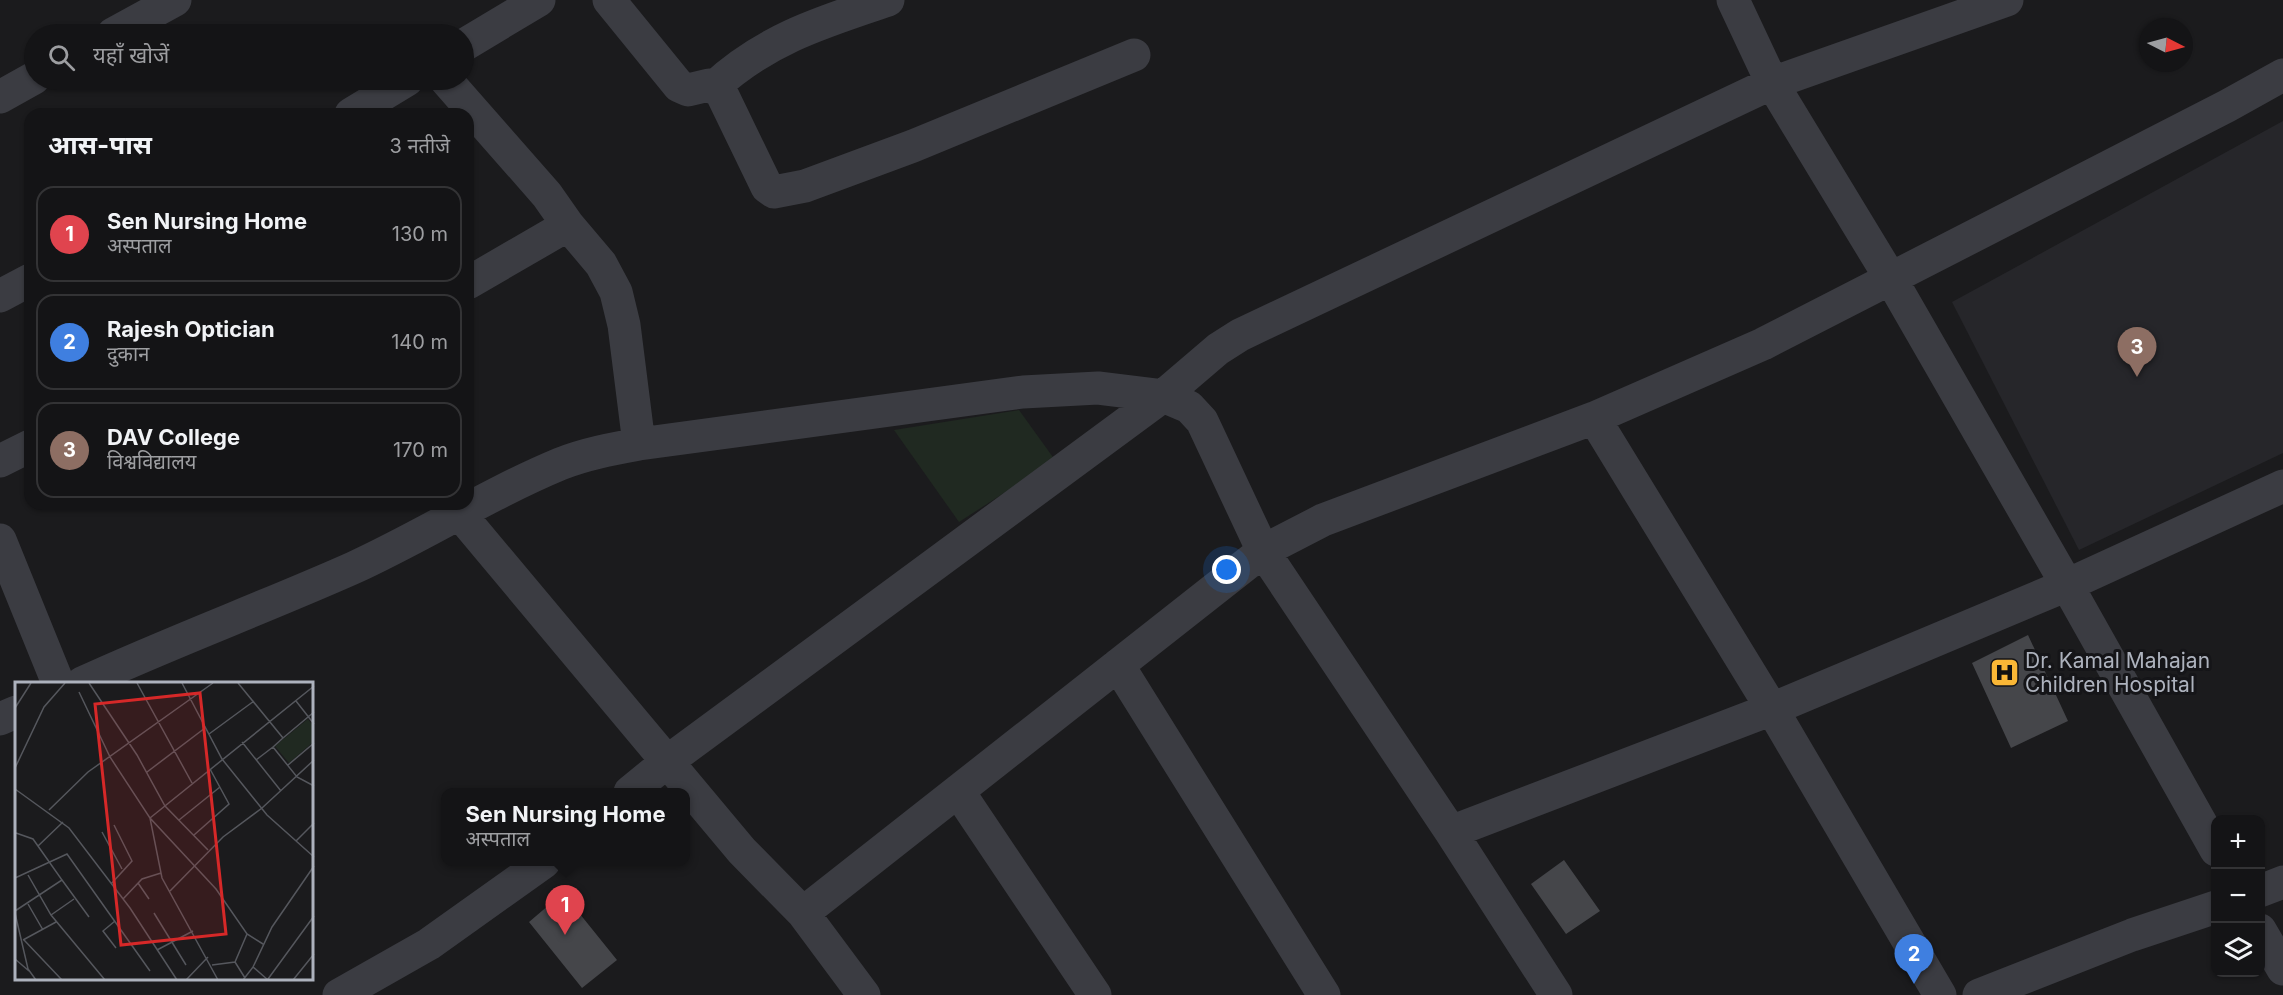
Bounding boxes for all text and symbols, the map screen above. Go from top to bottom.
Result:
north arrow [2139,18,2193,72]
search box [24,24,474,90]
icon: search [45,41,78,74]
text: यहाँ खोजें [93,42,169,68]
text: आस-पास [48,129,152,160]
text: 3 नतीजे [390,134,450,158]
text: Sen Nursing Home [107,208,307,234]
text: 1 [65,222,74,246]
text: 130 m [392,222,448,246]
text: अस्पताल [107,234,172,258]
text: Rajesh Optician [107,316,275,342]
pin: 3 [2118,328,2156,377]
text: 2 [63,330,76,354]
text: 140 m [391,330,448,354]
text: दुकान [107,342,149,366]
text: DAV College [107,424,240,450]
text: 3 [63,438,76,462]
text: 170 m [393,438,448,462]
text: विश्वविद्यालय [107,450,196,474]
your location [1212,555,1241,584]
place label: Dr. Kamal Mahajan Children Hospital [2025,648,2210,697]
hospital icon: Dr. Kamal Mahajan Children Hospital [1988,657,2020,689]
inset map [15,682,314,980]
popup [441,788,690,866]
text: Sen Nursing Home [465,801,666,827]
map controls [2211,815,2265,977]
button: + [2211,815,2265,869]
text: अस्पताल [465,827,530,851]
button: − [2211,869,2265,923]
pin: 1 [546,886,584,935]
button: layers [2211,923,2265,977]
pin: 2 [1894,934,1934,984]

